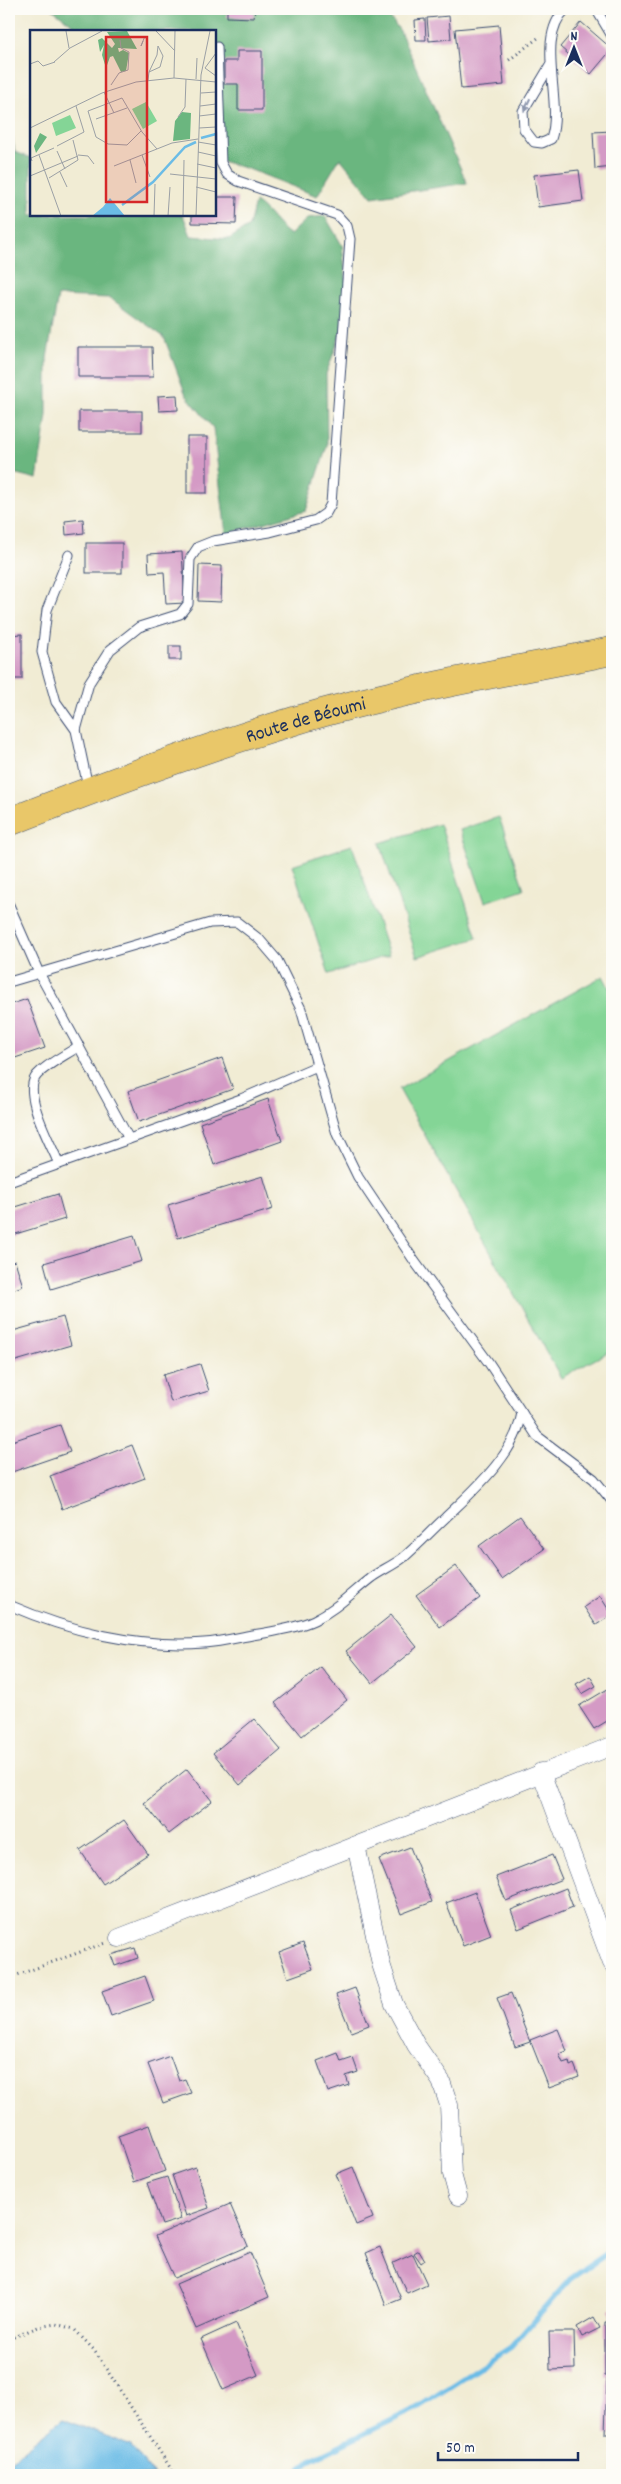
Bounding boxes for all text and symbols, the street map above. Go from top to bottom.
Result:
north arrow [548,22,598,72]
text: N [571,27,578,47]
inset map [30,30,216,216]
one-way arrow [522,98,531,113]
street label: Route de Béoumi [242,691,369,752]
scale bar [438,2429,578,2461]
text: 50 m [446,2438,475,2460]

